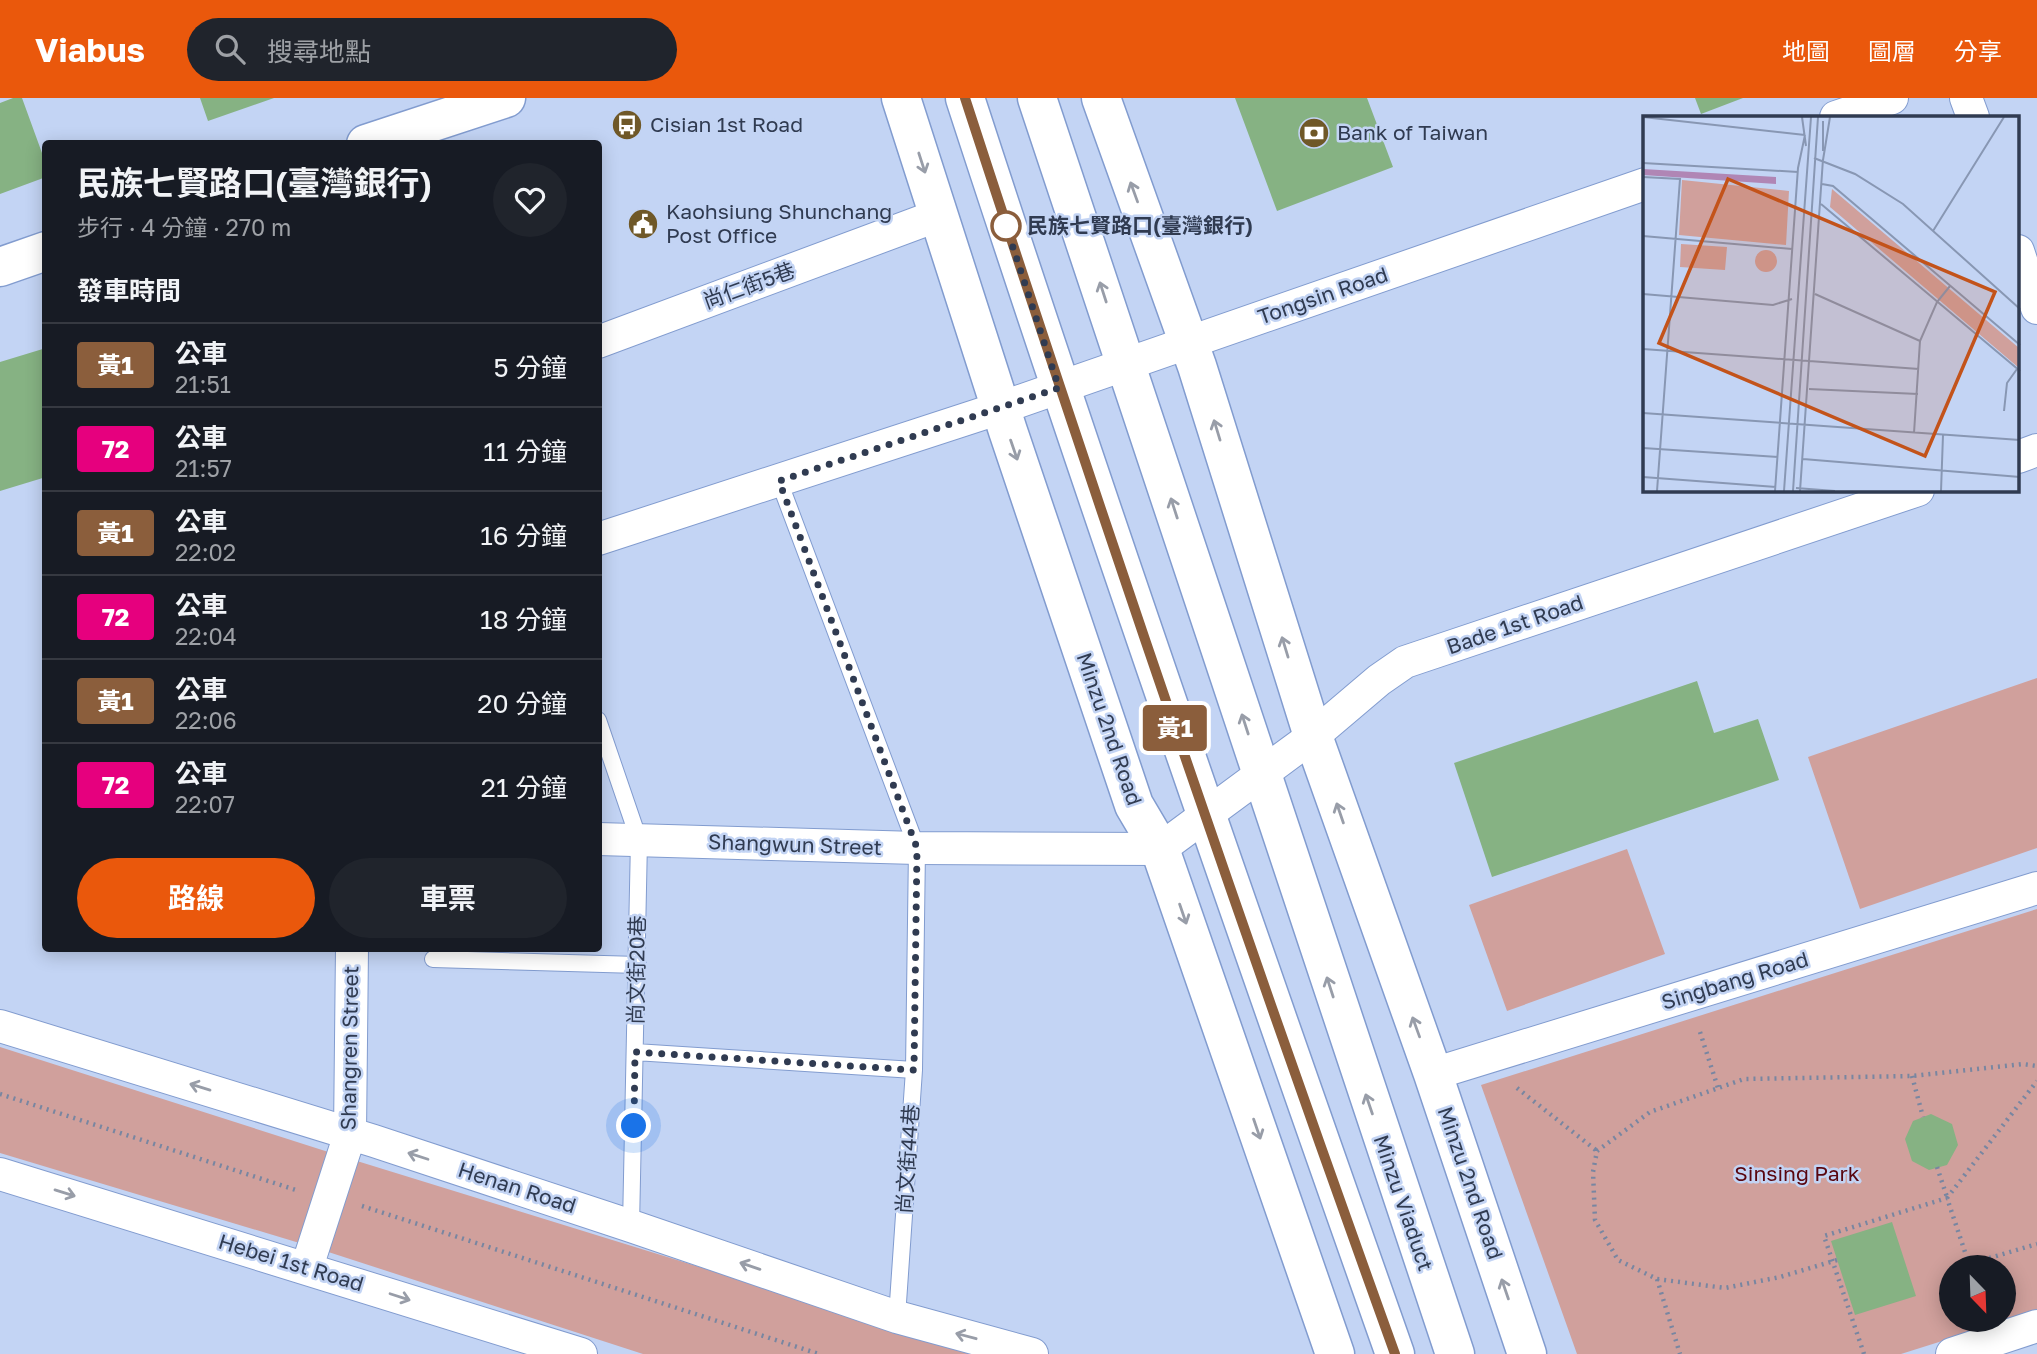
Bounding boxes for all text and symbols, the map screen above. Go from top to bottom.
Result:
search box [187,18,677,81]
text: Viabus [35,30,145,69]
icon: search [211,30,249,68]
text: 搜尋地點 [267,36,371,67]
text: 地圖 [1782,36,1830,65]
text: 圖層 [1868,36,1916,65]
text: 分享 [1954,36,2002,65]
bus stop icon: Cisian 1st Road [610,108,644,142]
place label: Cisian 1st Road [650,111,803,137]
bank icon: Bank of Taiwan [1297,116,1331,150]
inset map [1643,116,2020,492]
place label: Bank of Taiwan [1337,119,1488,145]
one-way arrow [916,152,929,174]
text: 民族七賢路口(臺灣銀行) [77,163,432,202]
button: heart [493,163,567,237]
one-way arrow [1127,182,1140,203]
place label: Kaohsiung Shunchang Post Office [666,198,892,248]
public building icon: Kaohsiung Shunchang Post Office [626,207,660,241]
marker: 民族七賢路口(臺灣銀行) [991,211,1021,241]
place label: 民族七賢路口(臺灣銀行) [1027,212,1253,238]
text: 步行 · 4 分鐘 · 270 m [77,213,291,241]
street label: 尚仁街5巷 [699,256,798,314]
street label: Tongsin Road [1254,261,1391,329]
text: 發車時間 [77,275,181,306]
one-way arrow [1096,281,1108,303]
text: 公車 [175,338,227,369]
text: 黃1 [97,350,134,379]
text: 5 分鐘 [493,352,567,383]
text: 21:51 [175,370,231,398]
one-way arrow [1210,419,1223,441]
text: 公車 [175,422,227,453]
text: 72 [102,434,129,463]
text: 11 分鐘 [483,436,567,467]
one-way arrow [1009,438,1021,460]
text: 21:57 [175,454,232,482]
one-way arrow [1167,497,1180,519]
text: 公車 [175,506,227,537]
text: 黃1 [97,518,134,547]
text: 16 分鐘 [480,520,567,551]
text: 22:02 [175,538,236,566]
street label: Bade 1st Road [1443,589,1586,660]
text: 公車 [175,590,227,621]
text: 72 [102,602,129,631]
text: 18 分鐘 [480,604,567,635]
text: 22:04 [175,622,237,650]
one-way arrow [1278,636,1291,658]
street label: Minzu 2nd Road [1072,649,1148,809]
text: 公車 [175,674,227,705]
text: 黃1 [97,686,134,715]
text: 20 分鐘 [477,688,567,719]
line badge: 黃1 [1144,705,1206,751]
text: 22:06 [175,706,237,734]
text: 黃1 [1157,713,1193,742]
one-way arrow [1238,713,1250,735]
text: 公車 [175,758,227,789]
text: 72 [102,770,129,799]
text: 21 分鐘 [481,772,567,803]
text: 22:07 [175,790,235,818]
one-way arrow [1333,803,1345,825]
street label: Shangwun Street [708,828,882,860]
button: 路線 [77,858,315,938]
button: 車票 [329,858,567,938]
one-way arrow [1177,903,1190,925]
street label: 尚文街20巷 [622,915,650,1025]
street label: Singbang Road [1658,945,1811,1015]
street label: Shangren Street [335,965,363,1130]
one-way arrow [1323,976,1336,998]
one-way arrow [1409,1017,1421,1039]
one-way arrow [190,1080,212,1093]
one-way arrow [1362,1093,1375,1115]
street label: 尚文街44巷 [890,1103,924,1215]
street label: Minzu 2nd Road [1433,1103,1509,1263]
your location [616,1108,651,1143]
one-way arrow [1251,1118,1264,1140]
street label: Minzu Viaduct [1368,1131,1439,1274]
one-way arrow [407,1148,429,1161]
street label: Henan Road [455,1156,580,1218]
park label: Sinsing Park [1734,1160,1860,1186]
one-way arrow [54,1188,76,1201]
street label: Hebei 1st Road [216,1228,367,1296]
north arrow [1939,1255,2016,1332]
map controls [1939,1255,2016,1332]
one-way arrow [739,1259,761,1271]
one-way arrow [1498,1279,1510,1301]
one-way arrow [388,1291,410,1304]
one-way arrow [955,1329,978,1342]

